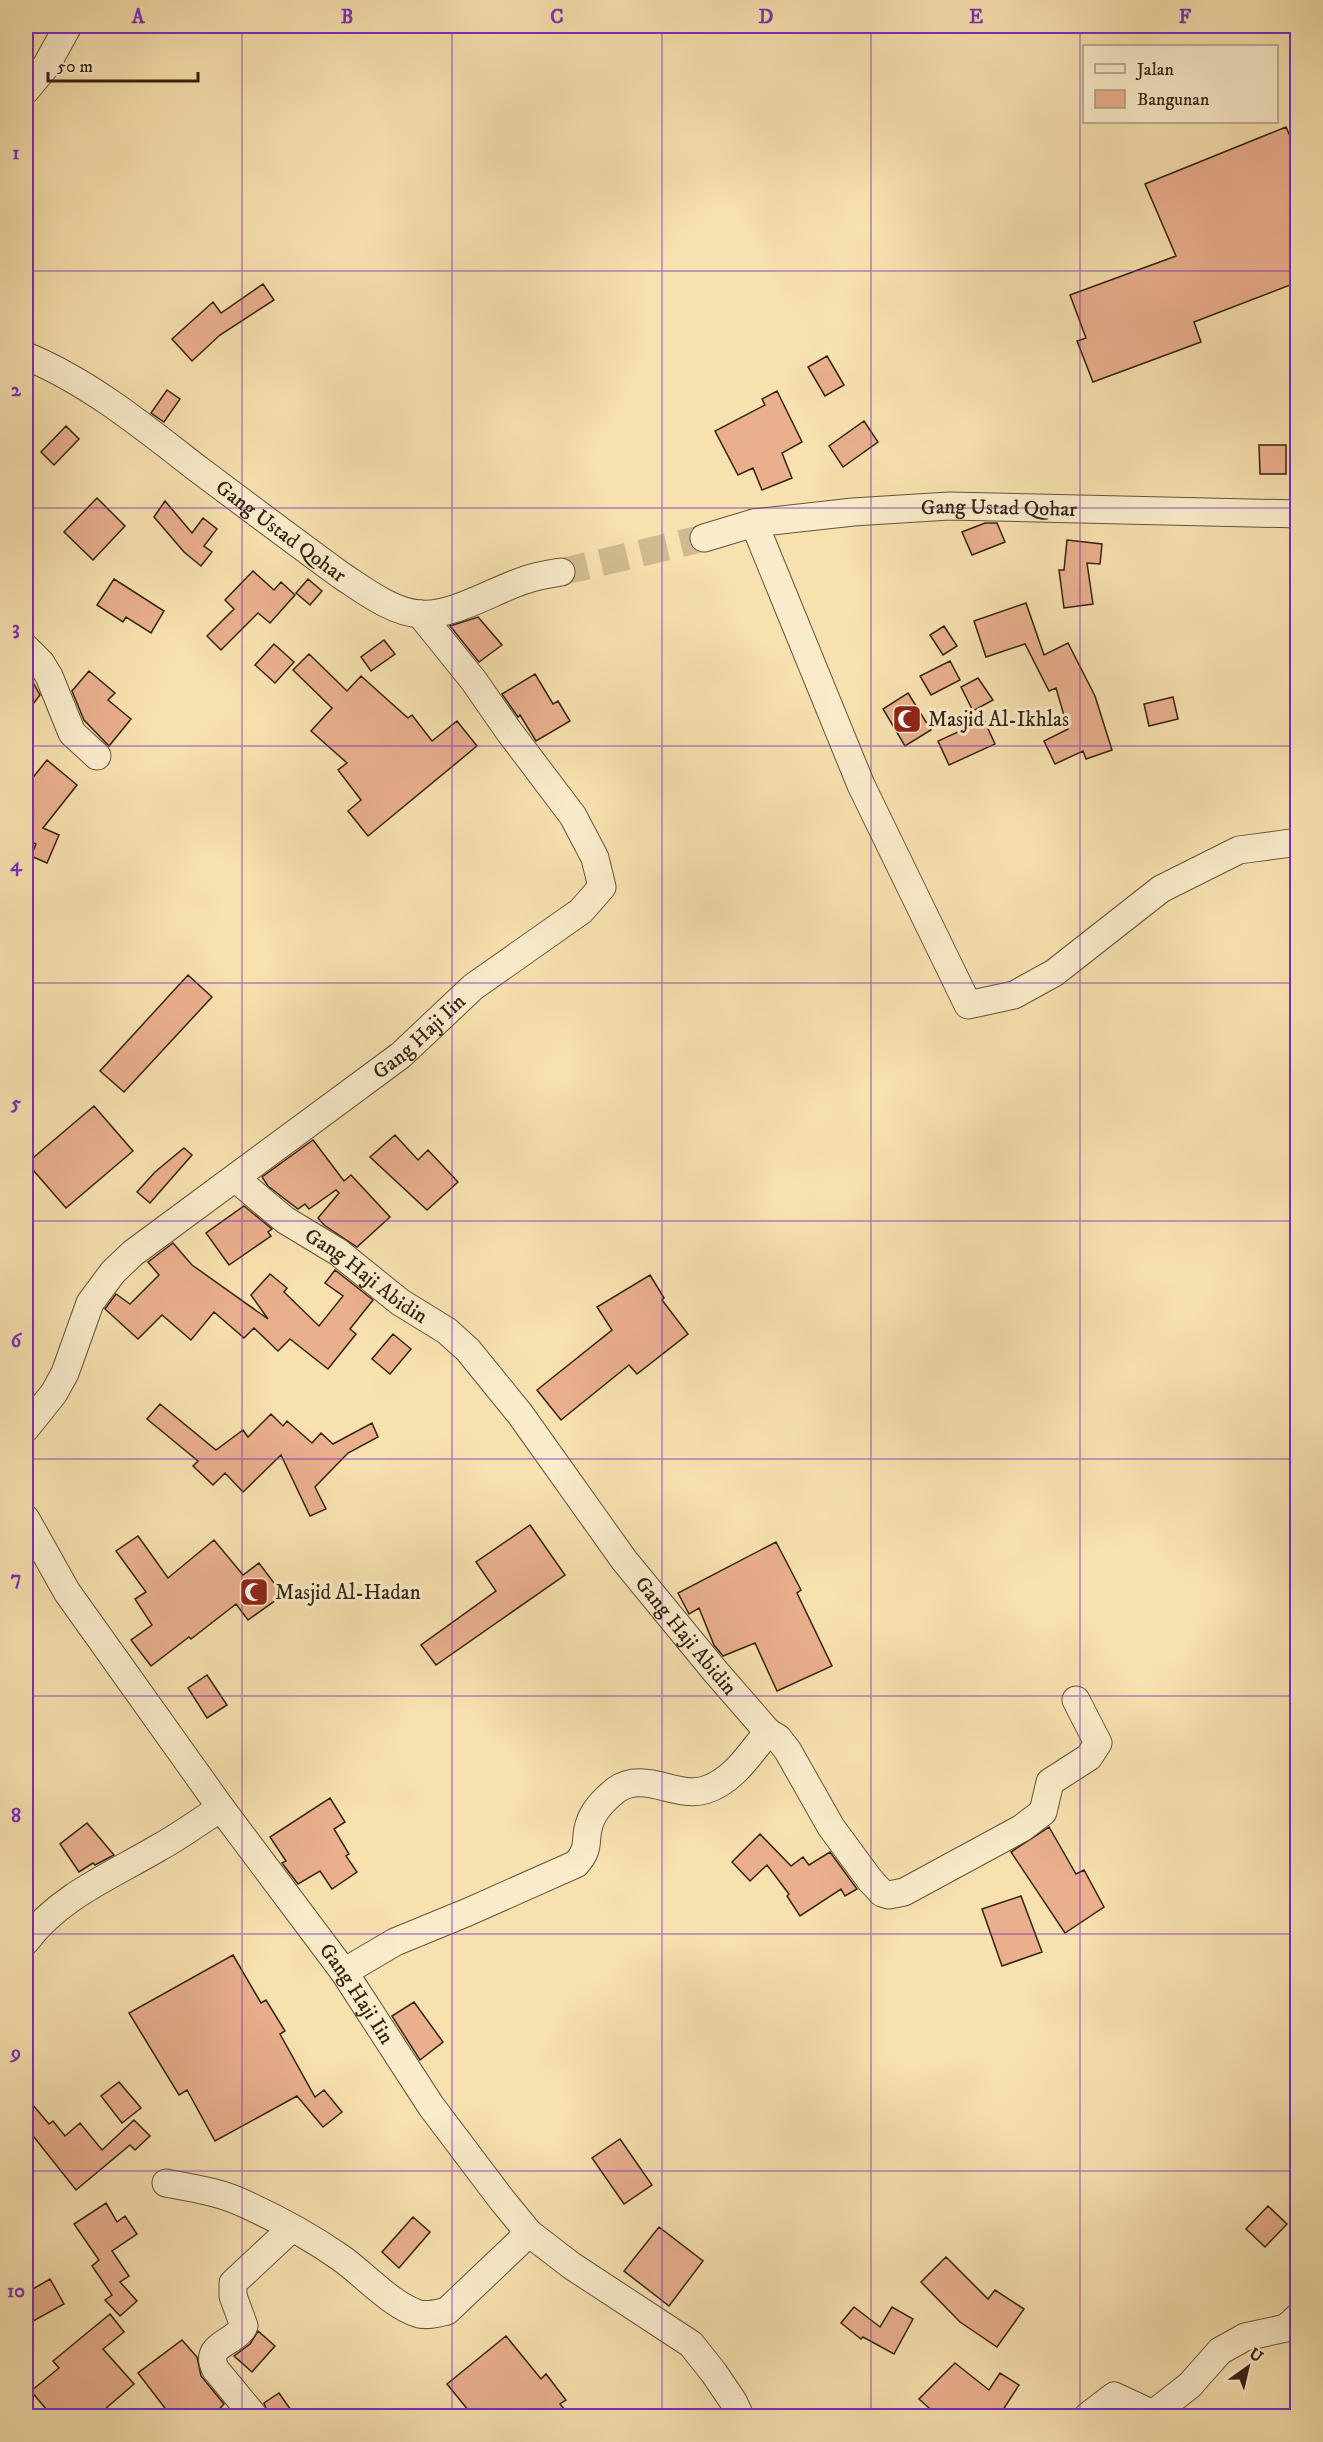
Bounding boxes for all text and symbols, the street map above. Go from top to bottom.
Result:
text: A [131,5,146,30]
text: B [341,5,353,30]
text: C [550,5,564,30]
text: D [759,5,774,30]
text: E [969,5,983,30]
text: F [1179,5,1192,30]
scale bar [48,45,198,83]
legend [1083,45,1278,123]
text: 50 m [57,56,93,78]
text: Jalan [1135,59,1175,81]
text: Bangunan [1137,89,1210,111]
text: 1 [12,141,20,166]
text: 2 [11,378,22,403]
street label: Gang Ustad Qohar [210,475,351,589]
street label: Gang Ustad Qohar [920,494,1078,523]
text: 3 [12,616,20,641]
mosque icon: Masjid Al-Ikhlas [891,703,923,735]
place label: Masjid Al-Ikhlas [928,707,1069,733]
text: 4 [10,853,23,878]
street label: Gang Haji Iin [368,989,471,1085]
text: 5 [10,1091,21,1116]
street label: Gang Haji Abidin [300,1223,432,1330]
text: 6 [11,1329,23,1354]
text: 7 [11,1566,21,1591]
street label: Gang Haji Abidin [629,1571,742,1701]
mosque icon: Masjid Al-Hadan [238,1576,270,1608]
place label: Masjid Al-Hadan [275,1580,421,1606]
text: 8 [11,1804,21,1829]
street label: Gang Haji Iin [313,1938,399,2049]
text: 9 [9,2041,21,2066]
text: 10 [7,2279,25,2304]
north arrow [1218,2337,1278,2397]
text: U [1245,2344,1267,2367]

